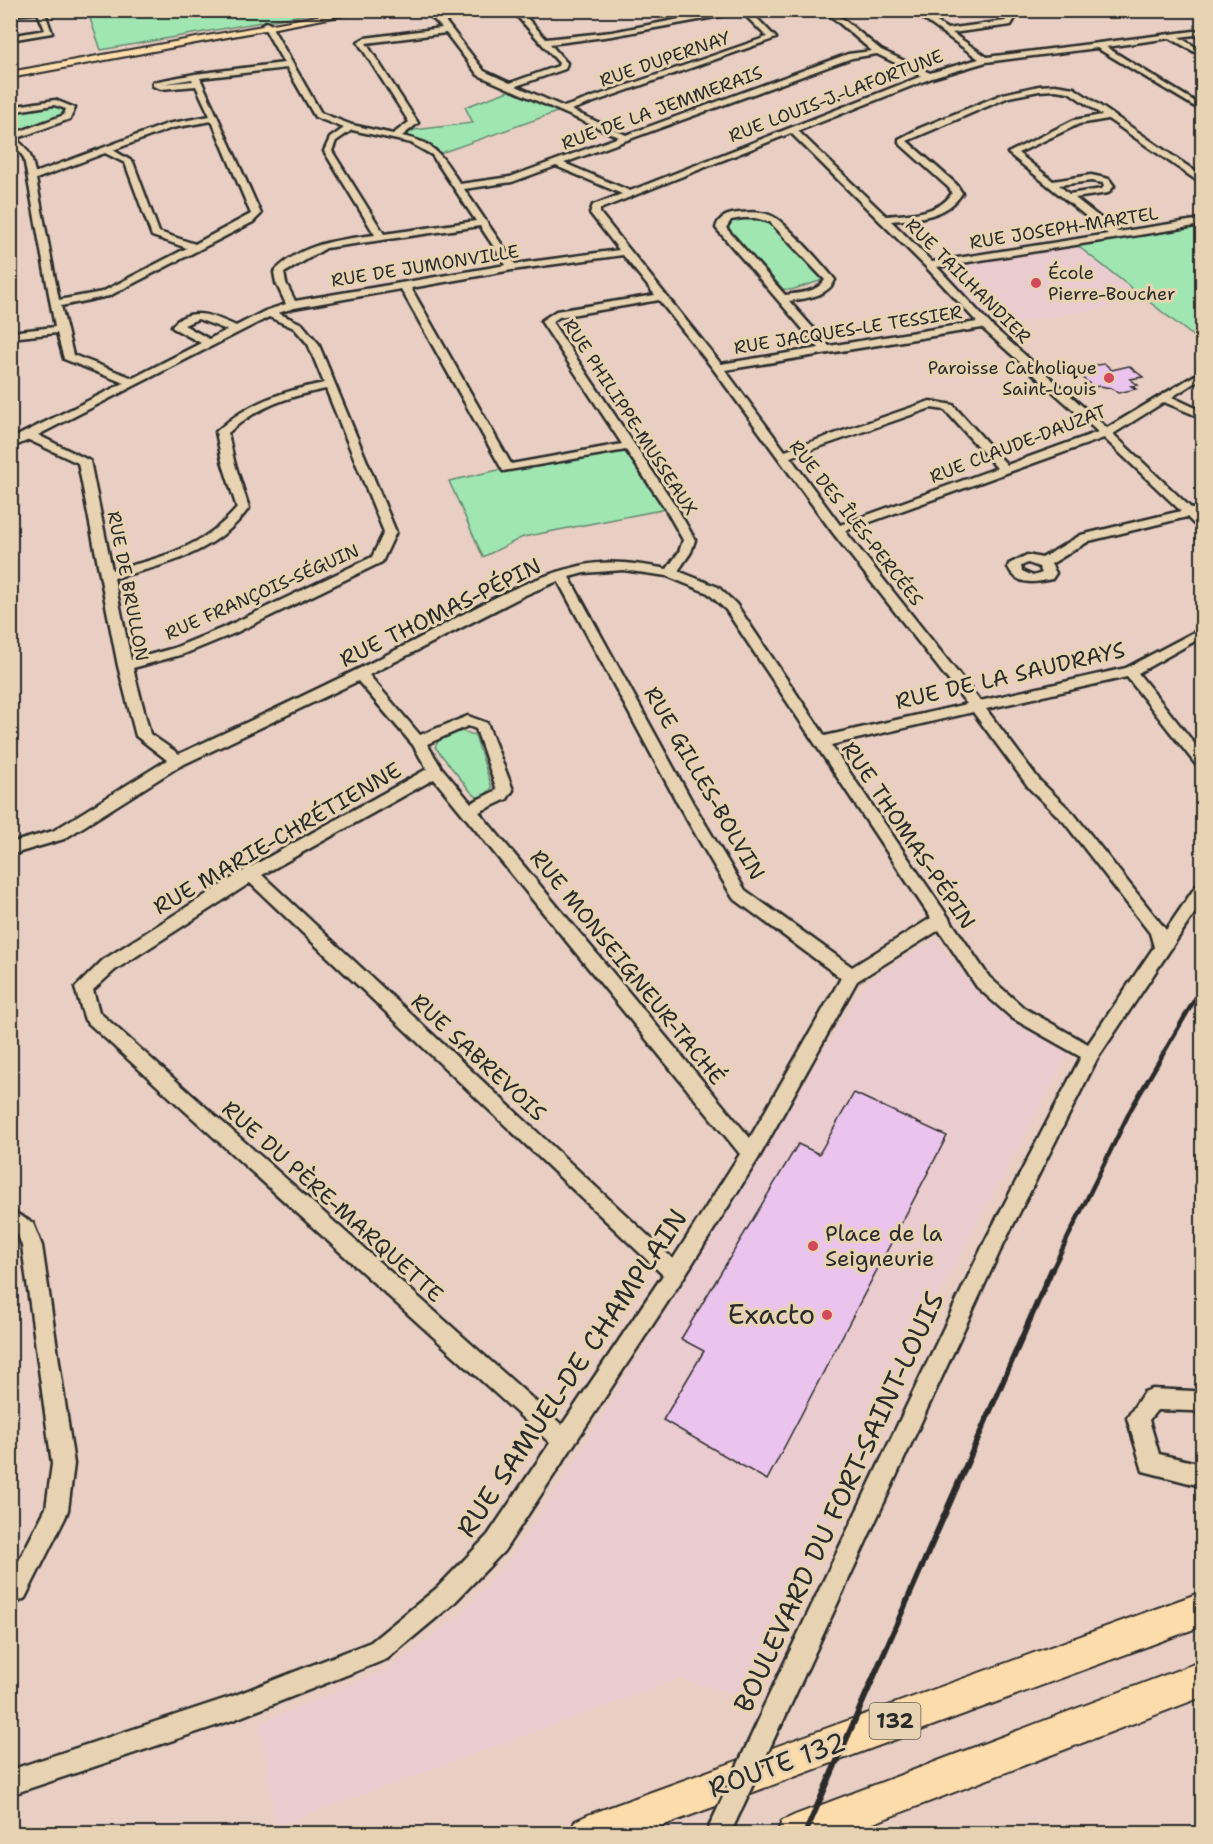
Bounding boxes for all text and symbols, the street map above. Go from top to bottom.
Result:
street label: RUE DUPERNAY [596,25,734,93]
street label: RUE LOUIS-J.-LAFORTUNE [725,44,947,148]
street label: RUE DE LA JEMMERAIS [558,60,766,156]
street label: RUE JOSEPH-MARTEL [968,201,1160,255]
street label: RUE TAILHANDIER [900,213,1036,349]
street label: RUE DE JUMONVILLE [329,239,521,293]
place label: École Pierre-Boucher [1048,261,1175,306]
marker: École Pierre-Boucher [1029,276,1043,290]
street label: RUE JACQUES-LE TESSIER [732,300,964,360]
street label: RUE PHILIPPE-MUSSEAUX [557,314,703,520]
place label: Paroisse Catholique Saint-Louis [928,356,1097,401]
marker: Paroisse Catholique Saint-Louis [1102,371,1116,385]
street label: RUE CLAUDE-DAUZAT [926,399,1110,489]
street label: RUE DES ÎLES-PERCÉES [784,435,928,611]
street label: RUE DE BRULLON [102,509,154,663]
street label: RUE FRANÇOIS-SÉGUIN [161,538,363,646]
street label: RUE THOMAS-PÉPIN [335,551,546,674]
street label: RUE DE LA SAUDRAYS [893,635,1128,716]
street label: RUE GILLES-BOLVIN [637,681,772,885]
street label: RUE THOMAS-PÉPIN [835,736,982,935]
street label: RUE MARIE-CHRÉTIENNE [148,755,407,921]
street label: RUE MONSEIGNEUR-TACHÉ [524,844,732,1091]
street label: RUE SABREVOIS [405,987,552,1128]
street label: RUE DU PÈRE-MARQUETTE [216,1094,449,1309]
street label: RUE SAMUEL-DE CHAMPLAIN [448,1201,696,1544]
place label: Place de la Seigneurie [825,1219,943,1273]
marker: Place de la Seigneurie [806,1239,820,1253]
street label: BOULEVARD DU FORT-SAINT-LOUIS [725,1286,952,1718]
place label: Exacto [728,1296,815,1333]
marker: Exacto [820,1308,834,1322]
road number: 132 [870,1703,920,1739]
street label: ROUTE 132 [703,1723,851,1806]

